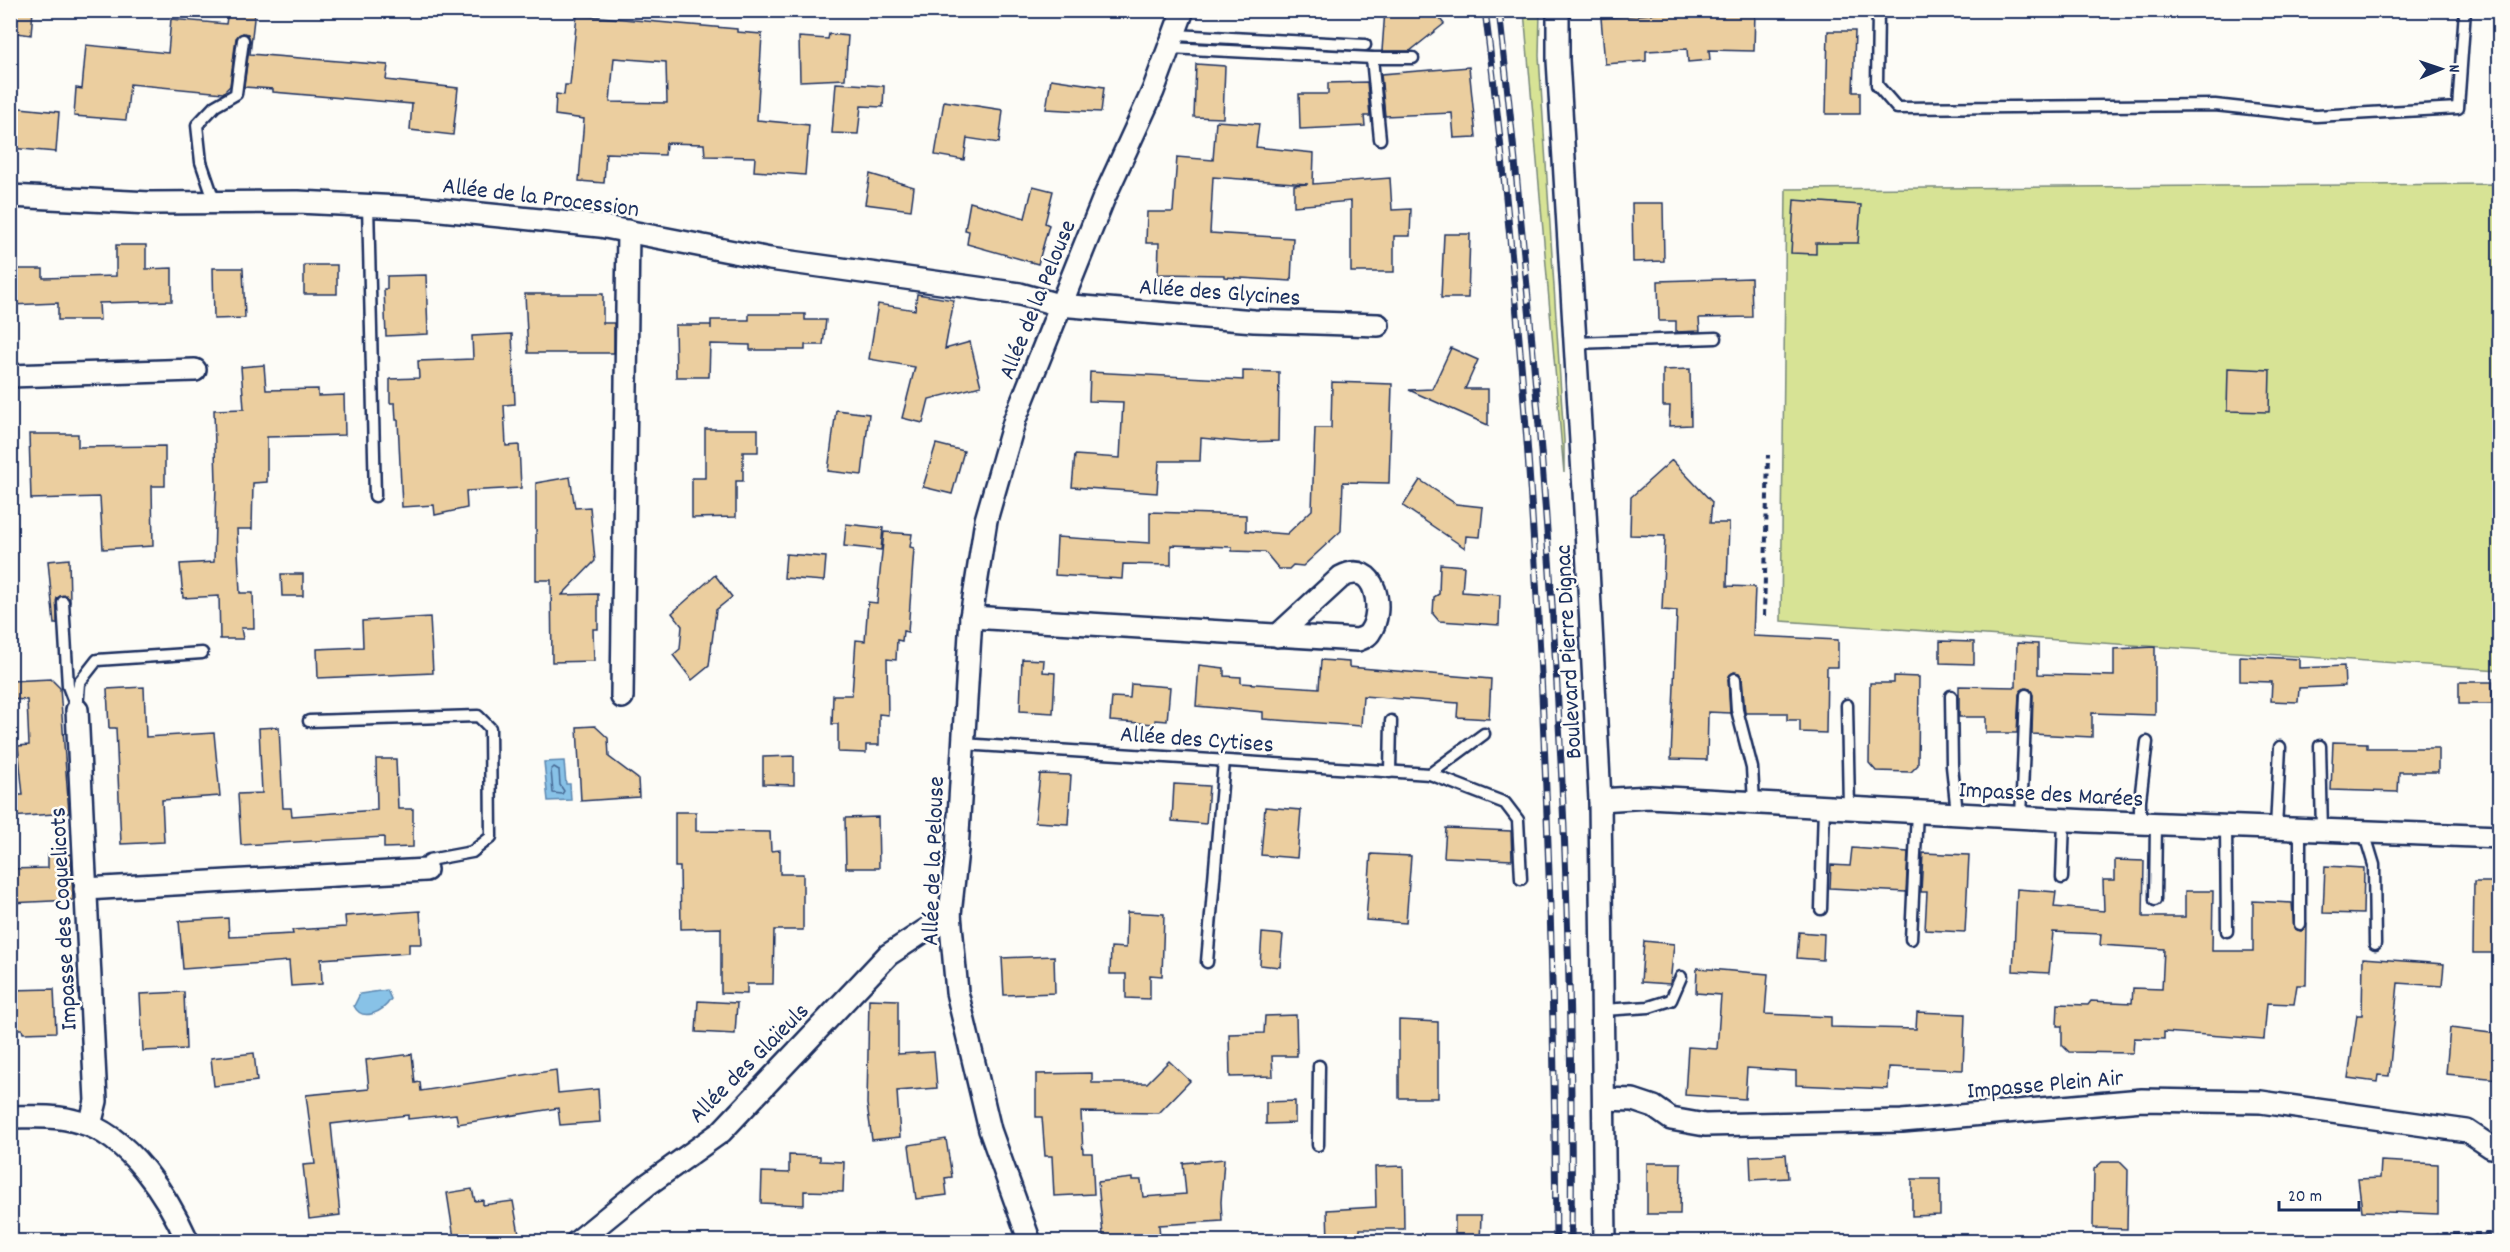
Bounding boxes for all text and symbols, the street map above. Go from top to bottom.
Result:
north arrow [2411,39,2471,99]
text: N [2442,64,2465,73]
street label: Allée de la Procession [440,170,641,228]
street label: Allée de la Pelouse [991,215,1086,385]
street label: Allée des Glycines [1138,271,1302,317]
street label: Boulevard Pierre Dignac [1547,544,1593,760]
street label: Allée des Cytises [1119,719,1275,763]
street label: Impasse des Marées [1957,774,2144,818]
street label: Allée de la Pelouse [915,776,955,946]
street label: Impasse des Coquelicots [42,806,88,1031]
street label: Allée des Glaïeuls [682,996,818,1132]
street label: Impasse Plein Air [1966,1062,2125,1110]
scale bar [2279,1174,2358,1212]
text: 20 m [2288,1185,2322,1210]

